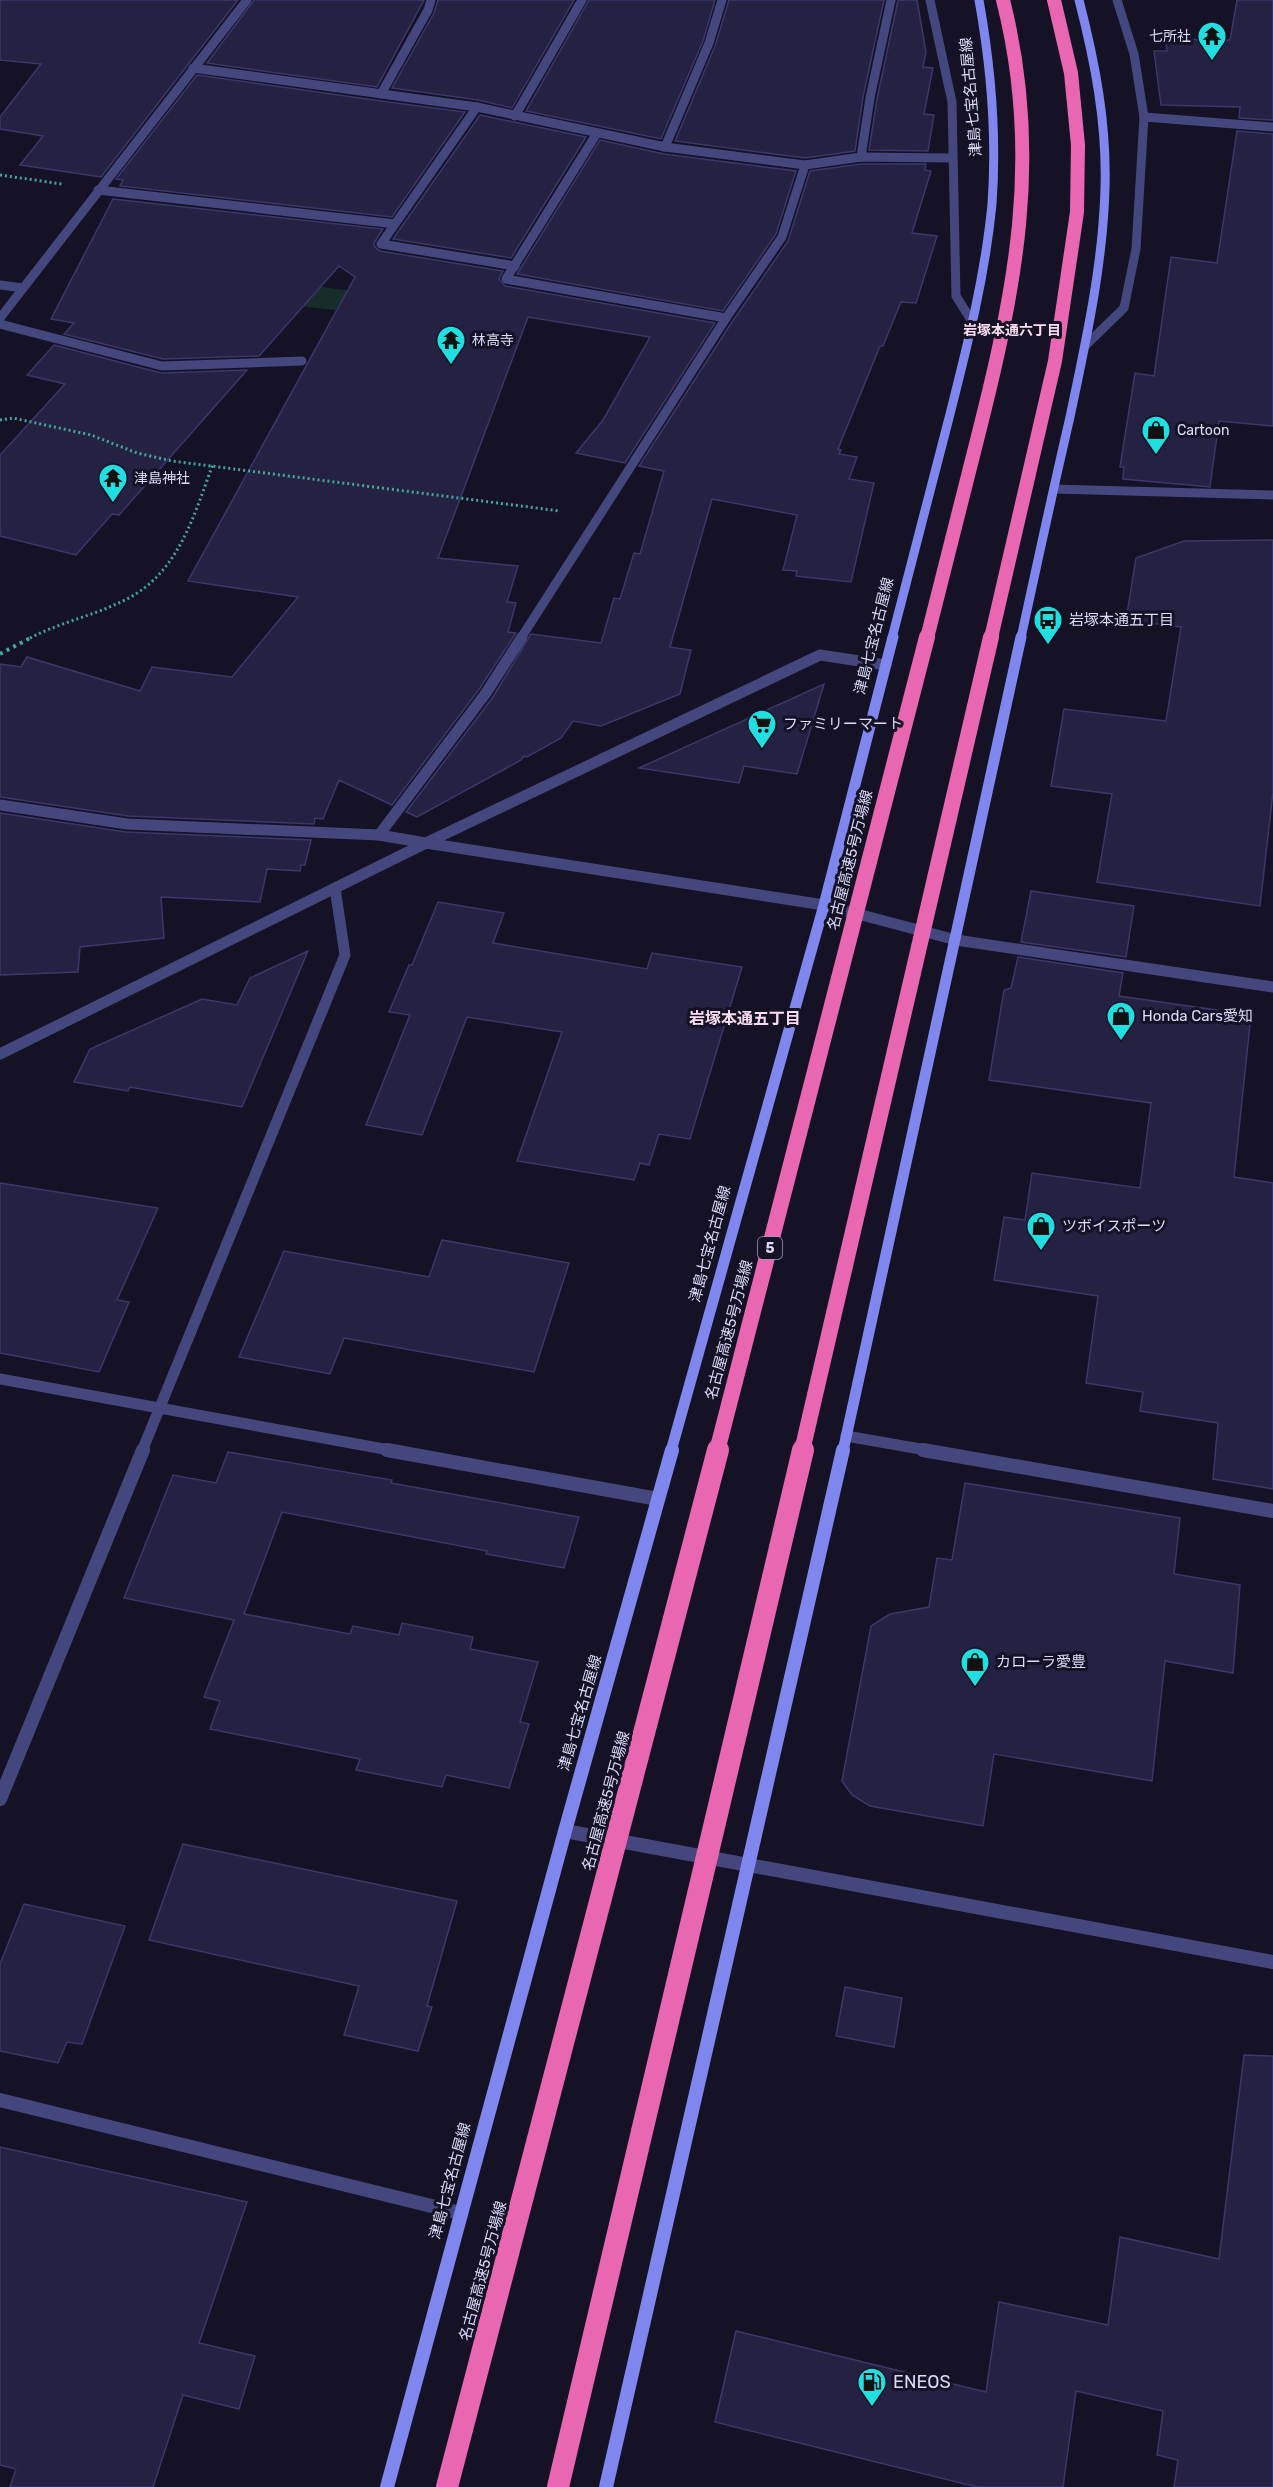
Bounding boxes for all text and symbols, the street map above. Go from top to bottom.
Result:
temple icon: 七所社 [1196,20,1228,62]
place label: 七所社 [1149,28,1191,45]
street label: 津島七宝名古屋線 [957,36,985,158]
district label: 岩塚本通六丁目 [963,322,1061,339]
temple icon: 林高寺 [435,324,467,366]
place label: 林高寺 [472,332,514,349]
shop icon: Cartoon [1140,414,1172,456]
place label: Cartoon [1177,422,1229,439]
temple icon: 津島神社 [97,462,129,504]
place label: 津島神社 [134,470,190,487]
street label: 津島七宝名古屋線 [851,576,897,696]
bus stop icon: 岩塚本通五丁目 [1032,604,1064,646]
place label: 岩塚本通五丁目 [1069,611,1174,629]
supermarket icon: ファミリーマート [746,708,778,750]
place label: ファミリーマート [783,715,903,733]
street label: 名古屋高速5号万場線 [824,788,876,932]
shop icon: Honda Cars愛知 [1105,1000,1137,1042]
place label: Honda Cars愛知 [1142,1007,1253,1025]
district label: 岩塚本通五丁目 [689,1009,801,1028]
street label: 津島七宝名古屋線 [686,1184,734,1304]
shop icon: ツボイスポーツ [1025,1210,1057,1252]
place label: ツボイスポーツ [1062,1217,1166,1235]
road number: 5 [758,1237,782,1259]
street label: 名古屋高速5号万場線 [702,1258,756,1402]
shop icon: カローラ愛豊 [959,1646,991,1688]
street label: 津島七宝名古屋線 [555,1653,605,1773]
place label: カローラ愛豊 [996,1653,1086,1671]
street label: 名古屋高速5号万場線 [579,1729,633,1873]
street label: 津島七宝名古屋線 [426,2121,474,2241]
street label: 名古屋高速5号万場線 [456,2199,510,2343]
fuel station icon: ENEOS [856,2366,888,2408]
place label: ENEOS [893,2371,951,2393]

